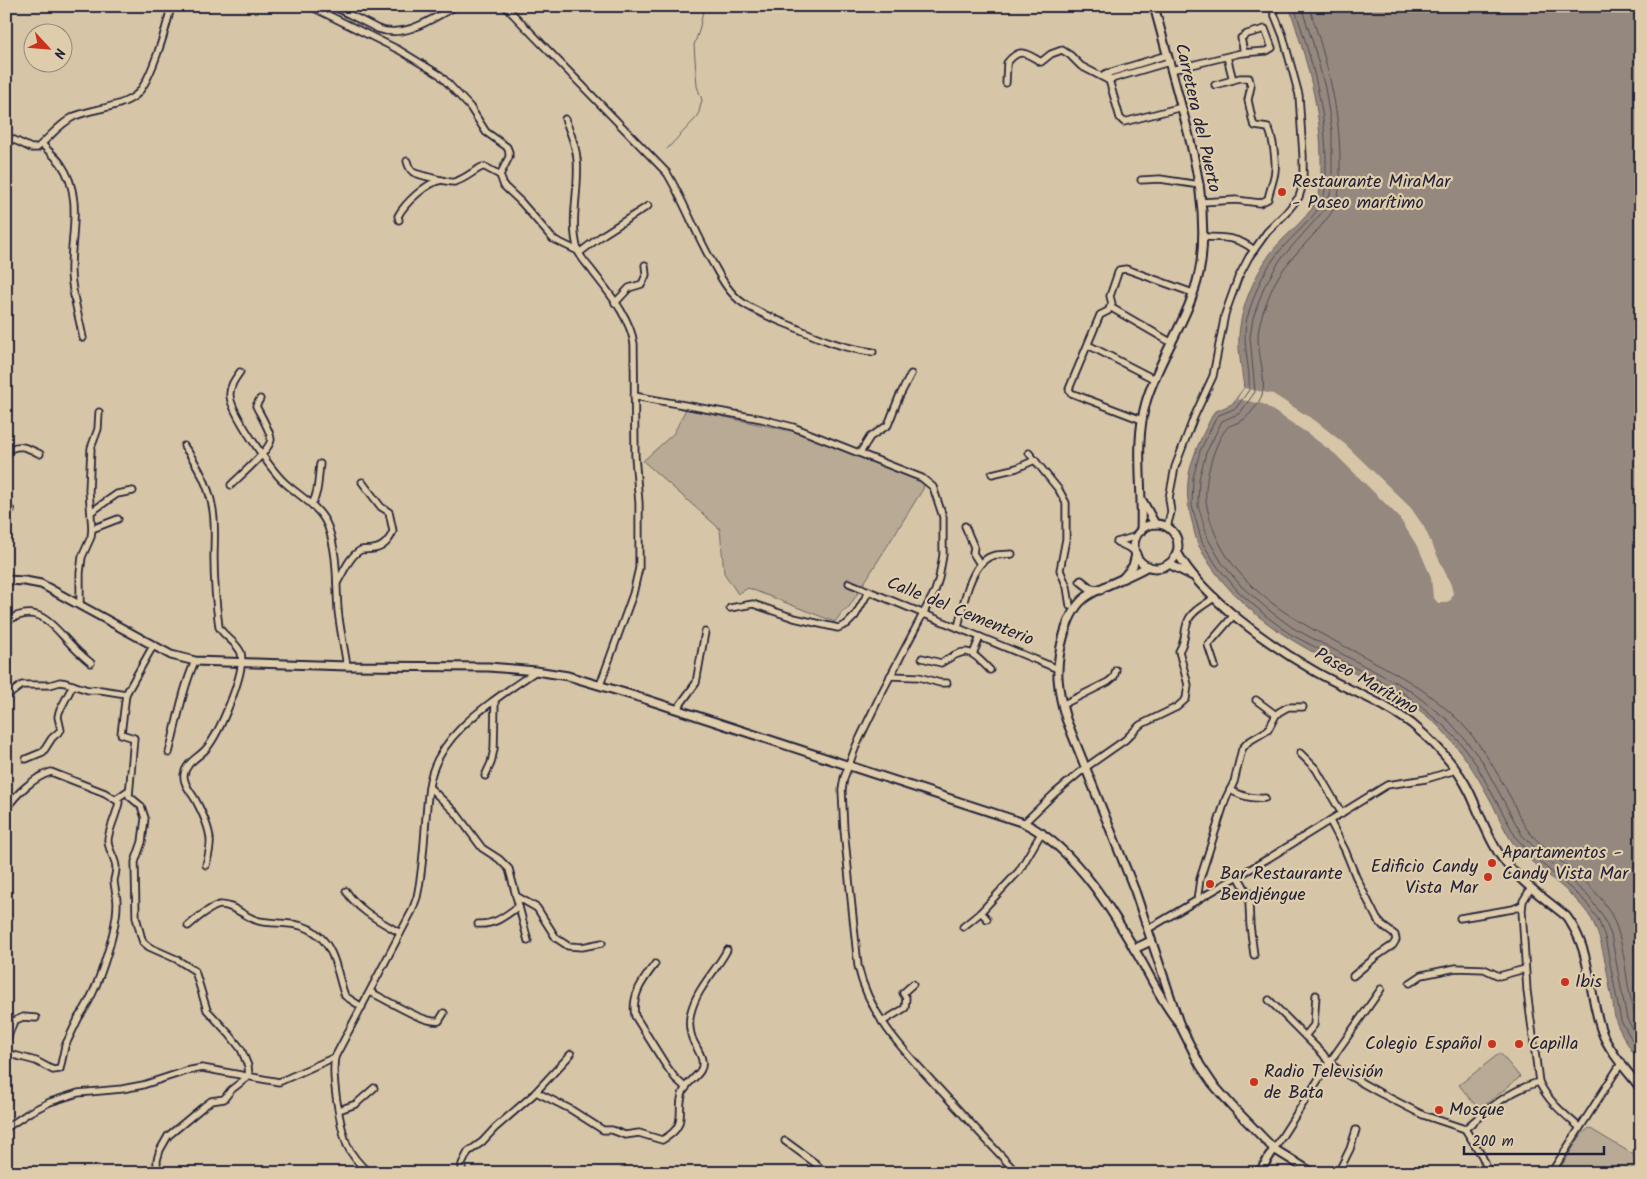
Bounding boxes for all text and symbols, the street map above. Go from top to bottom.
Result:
north arrow [22,22,72,72]
street label: Carretera del Puerto [1166,41,1228,195]
text: N [47,44,71,62]
place label: Restaurante MiraMar - Paseo marítimo [1292,168,1451,218]
marker: Restaurante MiraMar - Paseo marítimo [1276,186,1288,198]
street label: Calle del Cementerio [882,569,1038,655]
street label: Paseo Marítimo [1309,640,1423,724]
place label: Apartamentos - Candy Vista Mar [1502,839,1629,889]
place label: Edificio Candy Vista Mar [1371,853,1479,903]
marker: Apartamentos - Candy Vista Mar [1486,857,1498,869]
place label: Bar Restaurante Bendjéngue [1220,860,1343,910]
marker: Edificio Candy Vista Mar [1482,871,1494,883]
marker: Bar Restaurante Bendjéngue [1204,878,1216,890]
place label: Ibis [1575,968,1602,997]
marker: Ibis [1559,976,1571,988]
place label: Colegio Español [1365,1030,1483,1059]
place label: Capilla [1529,1030,1578,1059]
marker: Colegio Español [1486,1038,1498,1050]
marker: Capilla [1513,1038,1525,1050]
place label: Radio Televisión de Bata [1264,1058,1383,1108]
marker: Radio Televisión de Bata [1248,1076,1260,1088]
place label: Mosque [1449,1096,1504,1125]
marker: Mosque [1433,1104,1445,1116]
scale bar [1464,1124,1604,1156]
text: 200 m [1472,1130,1514,1154]

